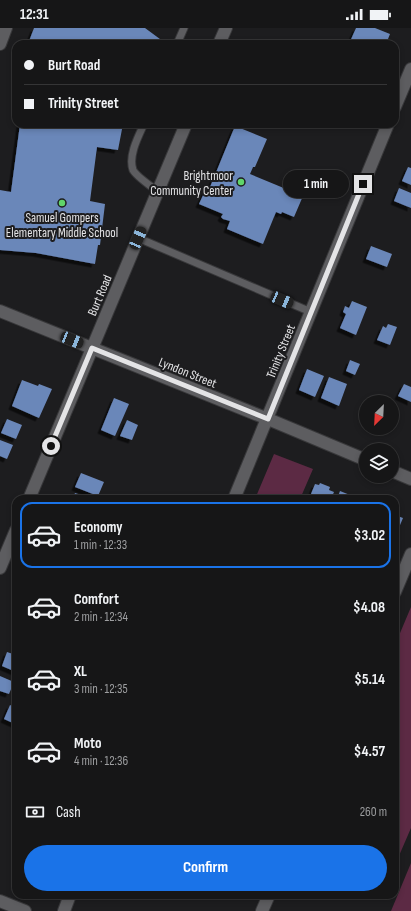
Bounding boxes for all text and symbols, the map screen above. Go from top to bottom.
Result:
text: 12:31 [20,5,49,24]
text: Burt Road [48,56,100,75]
text: Trinity Street [48,94,119,113]
place label: Brightmoor Community Center [150,168,233,199]
callout: 1 min [283,170,349,198]
route end [354,175,372,193]
text: 1 min [304,176,328,192]
marker: Brightmoor Community Center [236,177,246,187]
marker: Samuel Gompers Elementary Middle School [57,198,67,208]
place label: Samuel Gompers Elementary Middle School [6,210,118,241]
car [128,225,148,251]
street label: Burt Road [84,273,116,318]
car [269,290,295,310]
street label: Trinity Street [263,322,299,381]
car [59,330,85,350]
street label: Lyndon Street [156,354,219,392]
north arrow [359,395,399,435]
map controls [359,395,399,483]
route start [42,437,60,455]
button: layers [359,443,399,483]
icon: car [26,517,62,553]
text: Economy [74,518,123,537]
text: $3.02 [354,526,385,545]
text: 1 min · 12:33 [74,537,127,553]
icon: car [26,589,62,625]
text: Comfort [74,590,119,609]
text: $4.08 [353,598,385,617]
text: 2 min · 12:34 [74,609,128,625]
icon: car [26,661,62,697]
text: XL [74,662,87,681]
text: $5.14 [354,670,385,689]
text: 3 min · 12:35 [74,681,128,697]
icon: car [26,733,62,769]
text: Moto [74,734,101,753]
text: $4.57 [354,742,385,761]
text: 4 min · 12:36 [74,753,128,769]
icon: cash [24,801,46,823]
text: Cash [56,803,81,822]
text: 260 m [360,804,387,820]
button: Confirm [24,845,387,891]

